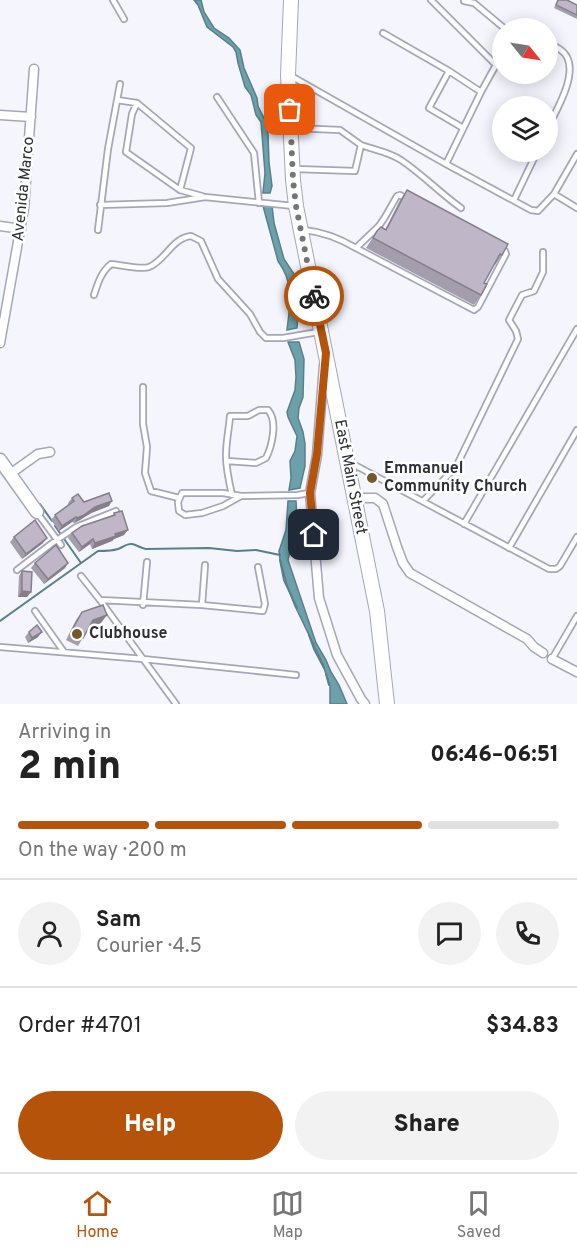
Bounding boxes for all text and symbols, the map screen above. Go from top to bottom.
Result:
north arrow [492,18,558,84]
map controls [492,18,558,162]
pin [264,84,315,135]
icon: bag [273,93,306,126]
button: layers [492,96,558,162]
street label: Avenida Marco [9,136,39,242]
courier [284,266,344,326]
icon: bike [298,280,331,313]
street label: East Main Street [329,418,371,536]
place label: Emmanuel Community Church [384,459,527,497]
marker: Emmanuel Community Church [365,471,379,485]
pin [288,509,339,560]
icon: home [297,518,330,551]
place label: Clubhouse [89,624,167,644]
marker: Clubhouse [70,627,84,641]
text: Arriving in [18,720,111,746]
text: 06:46–06:51 [430,742,559,769]
text: 2 min [18,744,121,793]
text: On the way · 200 m [18,838,187,864]
button: person [18,902,81,965]
button: chat [418,902,481,965]
button: phone [496,902,559,965]
text: Sam [96,907,141,934]
text: Courier · 4.5 [96,934,202,960]
text: Order #4701 [18,1013,142,1040]
text: $34.83 [486,1013,559,1040]
button: Help [18,1091,283,1160]
button: Share [295,1091,559,1160]
tab: Home [76,1187,119,1243]
tab: Map [271,1187,304,1243]
tab: Saved [457,1187,501,1243]

